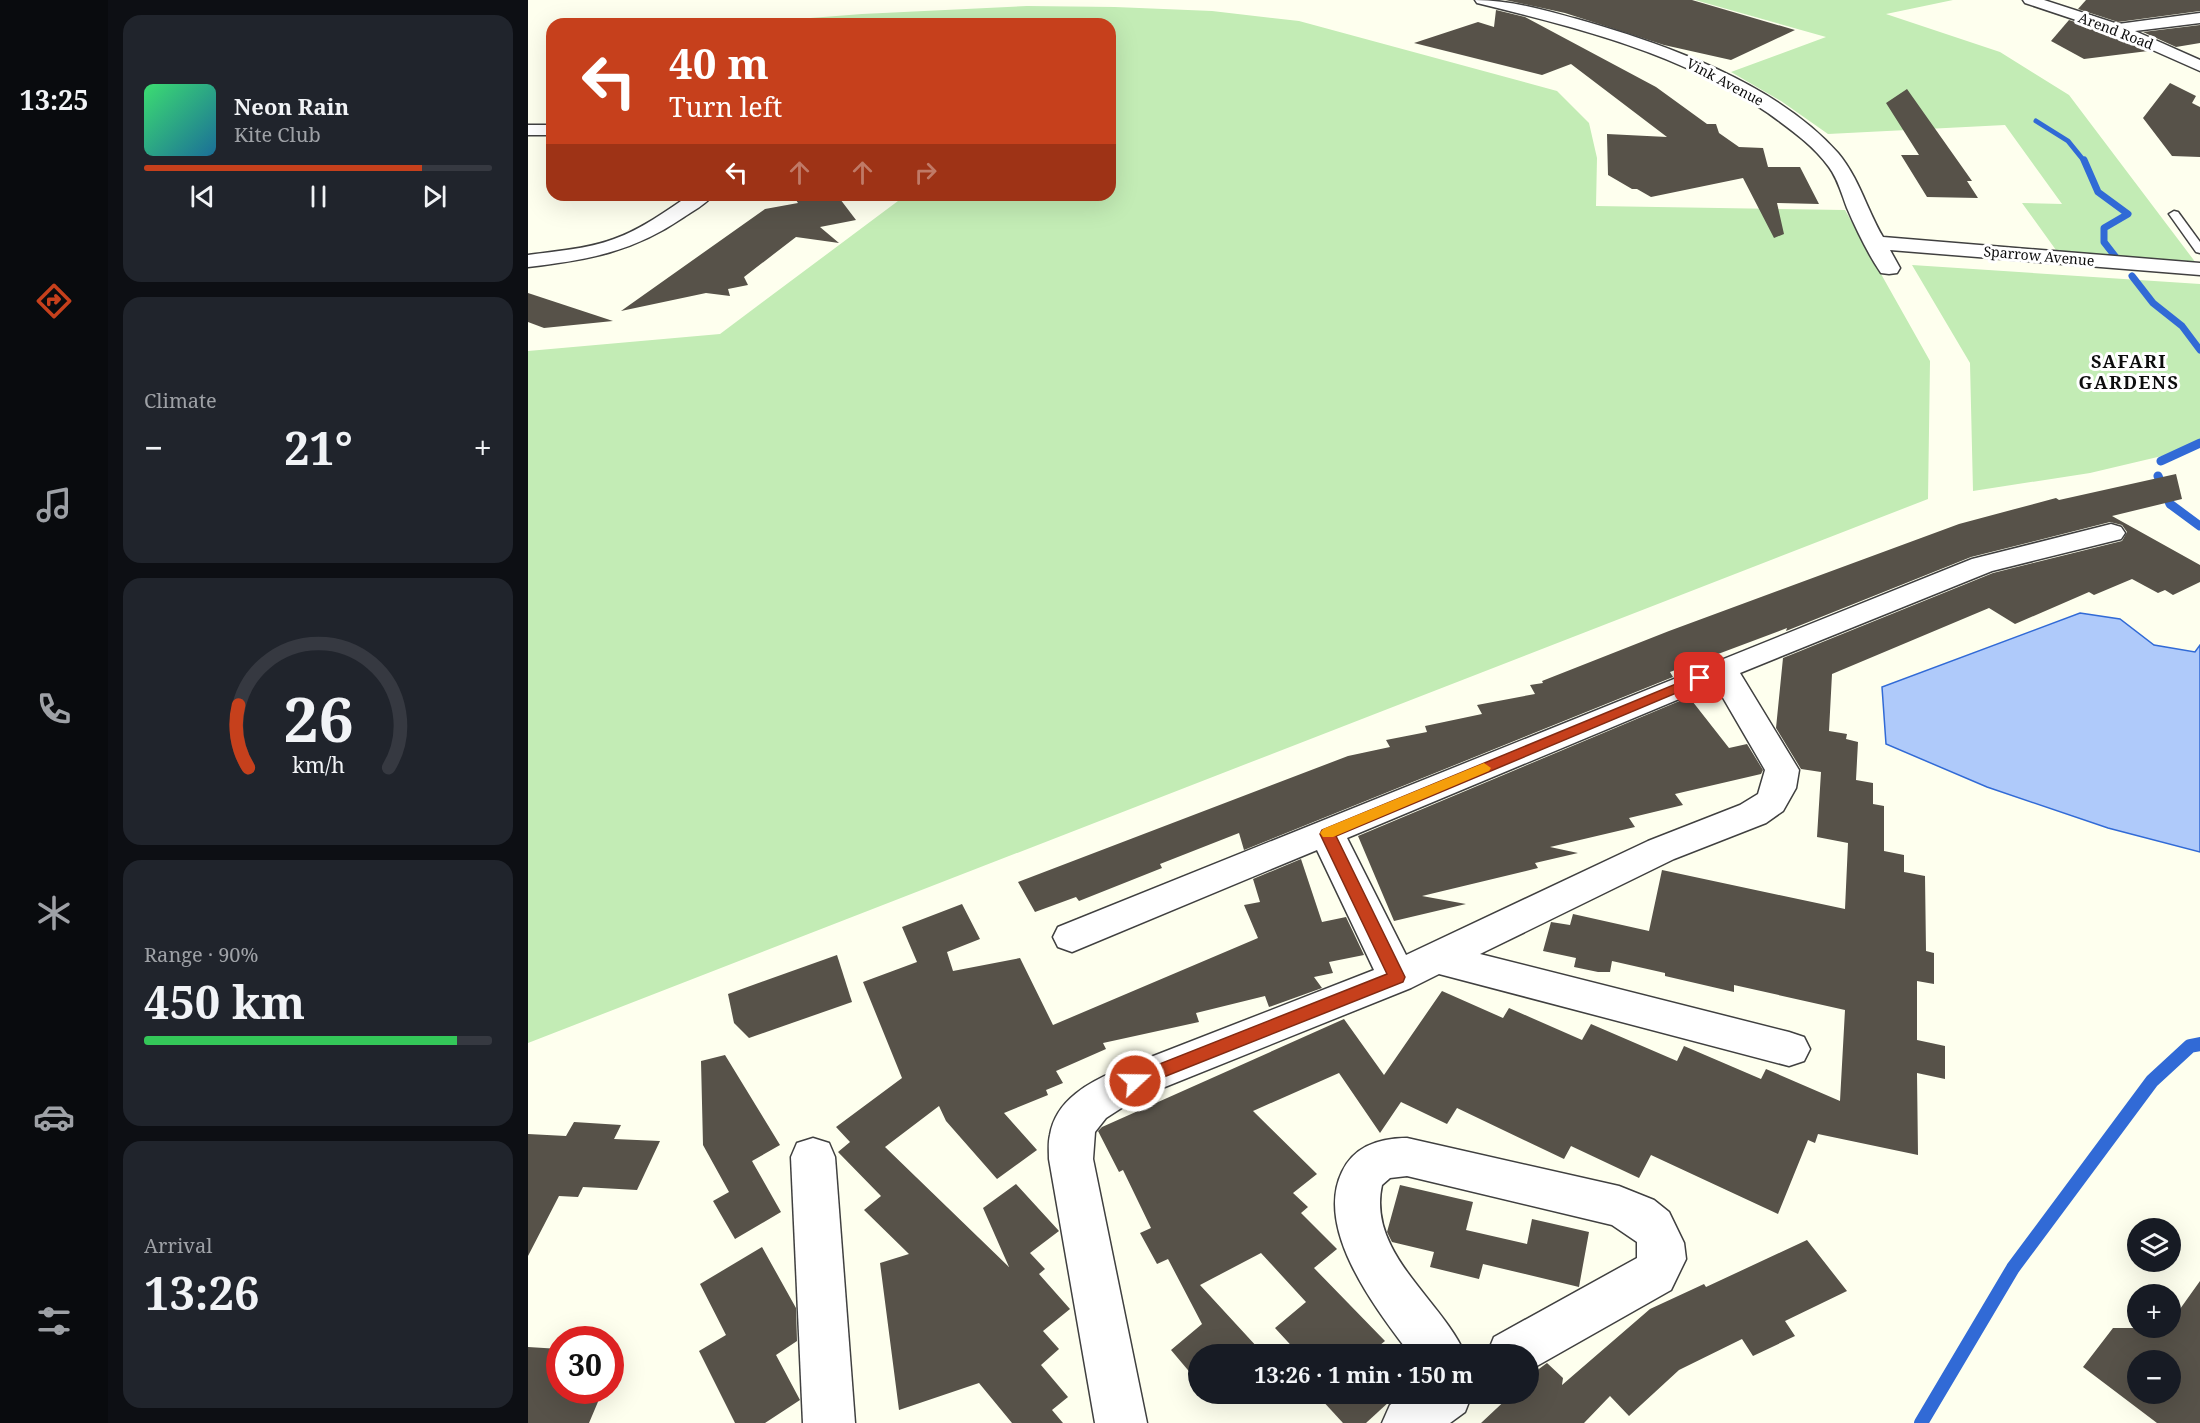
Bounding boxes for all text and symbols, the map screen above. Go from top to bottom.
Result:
street label: Arend Road [2076,8,2157,54]
text: 40 m [669,34,769,91]
icon: left [570,42,648,120]
street label: Vink Avenue [1683,53,1767,110]
text: 13:25 [19,81,89,118]
text: Turn left [669,88,782,125]
text: Neon Rain [234,91,349,121]
text: Kite Club [234,121,321,148]
icon: left [720,156,753,189]
icon: ahead [783,156,816,189]
icon: ahead [846,156,879,189]
icon: right [909,156,942,189]
icon: previous [186,180,219,213]
icon: pause [302,180,335,213]
icon: next [418,180,451,213]
street label: Sparrow Avenue [1983,241,2095,270]
icon: directions [33,280,75,322]
district label: SAFARI GARDENS [2079,349,2179,394]
text: Climate [144,387,217,414]
text: 21° [284,417,353,478]
text: − [144,425,163,470]
text: + [474,425,492,470]
icon: music [33,484,75,526]
pin [1674,652,1725,703]
icon: arrive [1683,661,1716,694]
text: 26 [283,676,353,761]
icon: phone [33,688,75,730]
text: km/h [292,751,345,780]
icon: climate [33,892,75,934]
text: Range · 90% [144,941,258,968]
text: 450 km [144,971,305,1032]
position arrow [1103,1049,1167,1113]
icon: car [33,1096,75,1138]
map controls [2127,1218,2181,1404]
button: layers [2127,1218,2181,1272]
text: Arrival [144,1232,212,1259]
text: 13:26 [144,1262,259,1323]
button: + [2127,1284,2181,1338]
icon: filters [33,1300,75,1342]
speed limit sign: 30 [546,1326,624,1404]
button: − [2127,1350,2181,1404]
text: 13:26 · 1 min · 150 m [1254,1359,1473,1389]

